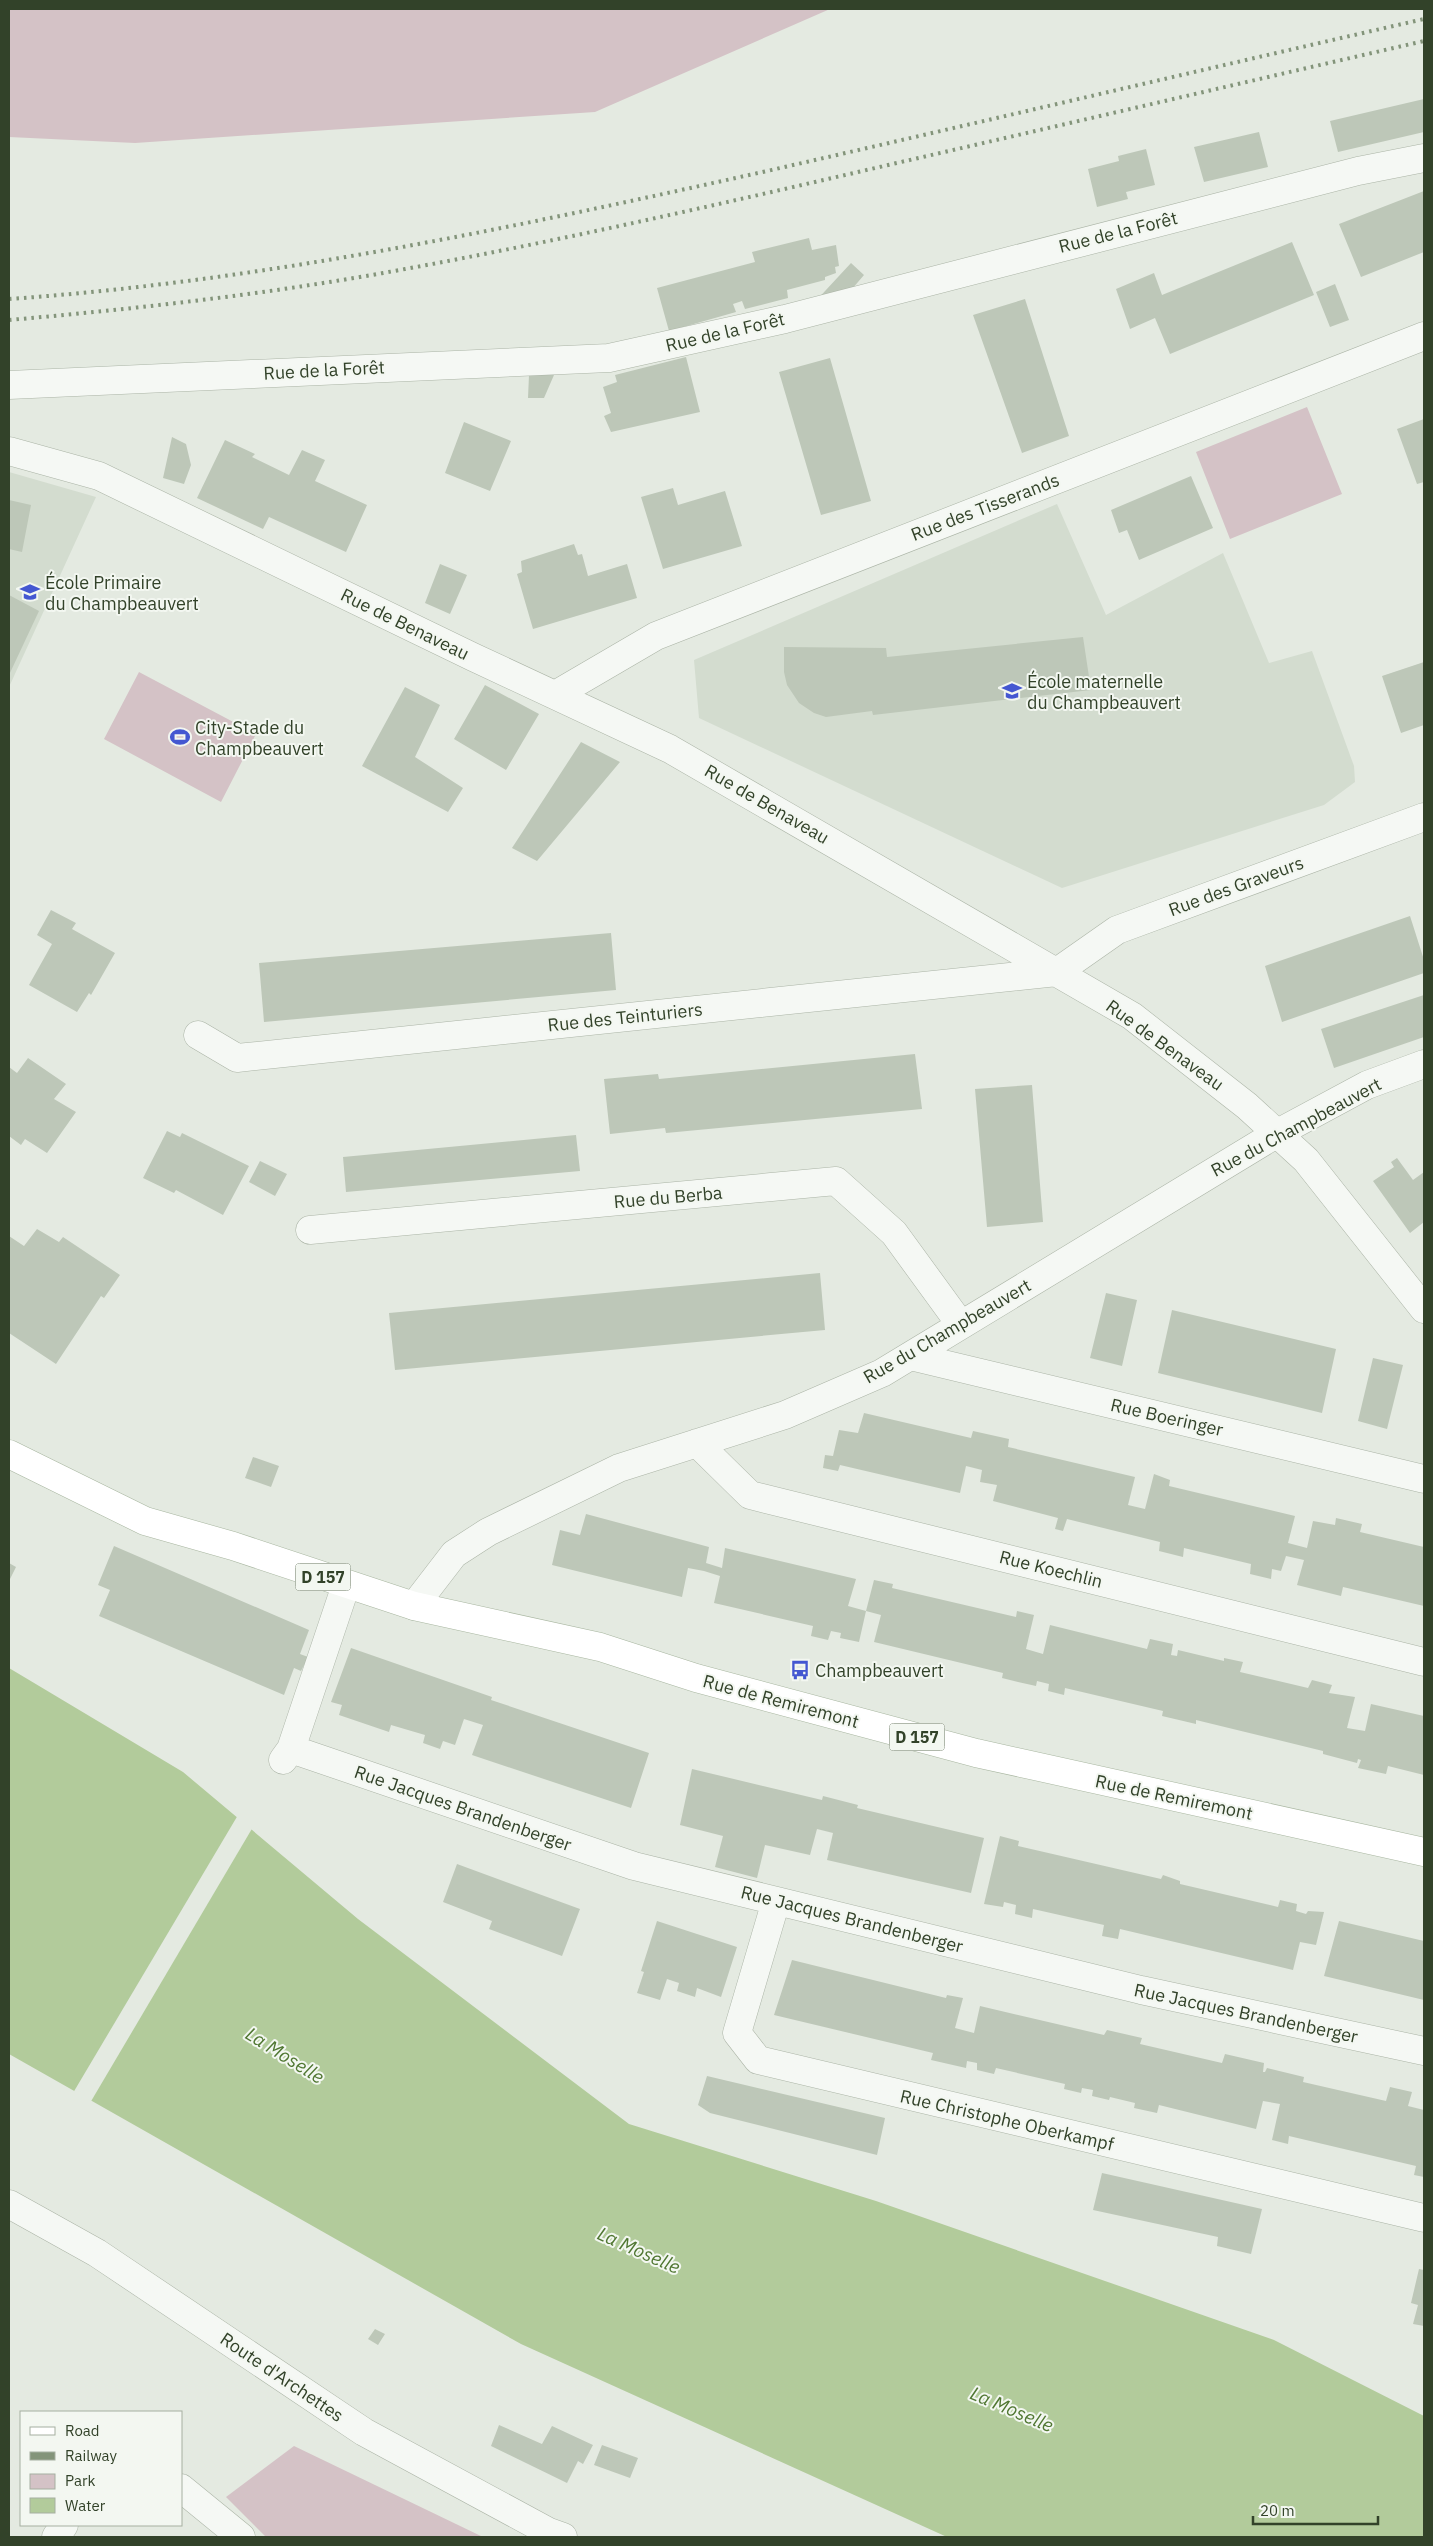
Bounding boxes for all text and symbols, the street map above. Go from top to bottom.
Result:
street label: Rue de la Forêt [1056,206,1180,258]
street label: Rue de la Forêt [663,307,787,357]
street label: Rue de la Forêt [263,355,385,385]
street label: Rue des Tisserands [908,468,1062,546]
place label: École Primaire du Champbeauvert [45,571,199,615]
school or university icon: École Primaire du Champbeauvert [19,581,41,603]
street label: Rue de Benaveau [337,583,473,665]
place label: École maternelle du Champbeauvert [1027,670,1181,714]
school or university icon: École maternelle du Champbeauvert [1001,680,1023,702]
place label: City-Stade du Champbeauvert [195,716,324,760]
sports icon: City-Stade du Champbeauvert [169,726,191,748]
street label: Rue de Benaveau [701,759,833,849]
street label: Rue des Graveurs [1165,851,1307,921]
street label: Rue de Benaveau [1102,994,1228,1096]
street label: Rue des Teinturiers [546,997,704,1037]
street label: Rue du Champbeauvert [1207,1072,1385,1182]
street label: Rue du Berba [613,1181,724,1213]
street label: Rue du Champbeauvert [859,1274,1035,1388]
street label: Rue Boeringer [1108,1393,1226,1441]
street label: Rue Koechlin [997,1545,1105,1593]
road number: D 157 [296,1564,350,1590]
bus stop icon: Champbeauvert [789,1659,811,1681]
place label: Champbeauvert [815,1659,944,1682]
street label: Rue de Remiremont [700,1669,862,1733]
road number: D 157 [890,1724,944,1750]
street label: Rue Jacques Brandenberger [351,1760,575,1856]
street label: Rue de Remiremont [1093,1769,1255,1825]
street label: Rue Jacques Brandenberger [738,1880,966,1958]
street label: Rue Jacques Brandenberger [1132,1978,1360,2048]
water label: La Moselle [241,2021,329,2089]
street label: Rue Christophe Oberkampf [898,2084,1116,2156]
water label: La Moselle [594,2221,684,2279]
street label: Route d'Archettes [216,2327,348,2427]
water label: La Moselle [967,2381,1057,2437]
legend [20,2411,182,2526]
text: Road [65,2421,100,2440]
text: Railway [65,2446,118,2465]
text: Park [65,2471,95,2490]
scale bar [1253,2494,1378,2526]
text: Water [65,2496,106,2515]
text: 20 m [1260,2501,1295,2520]

